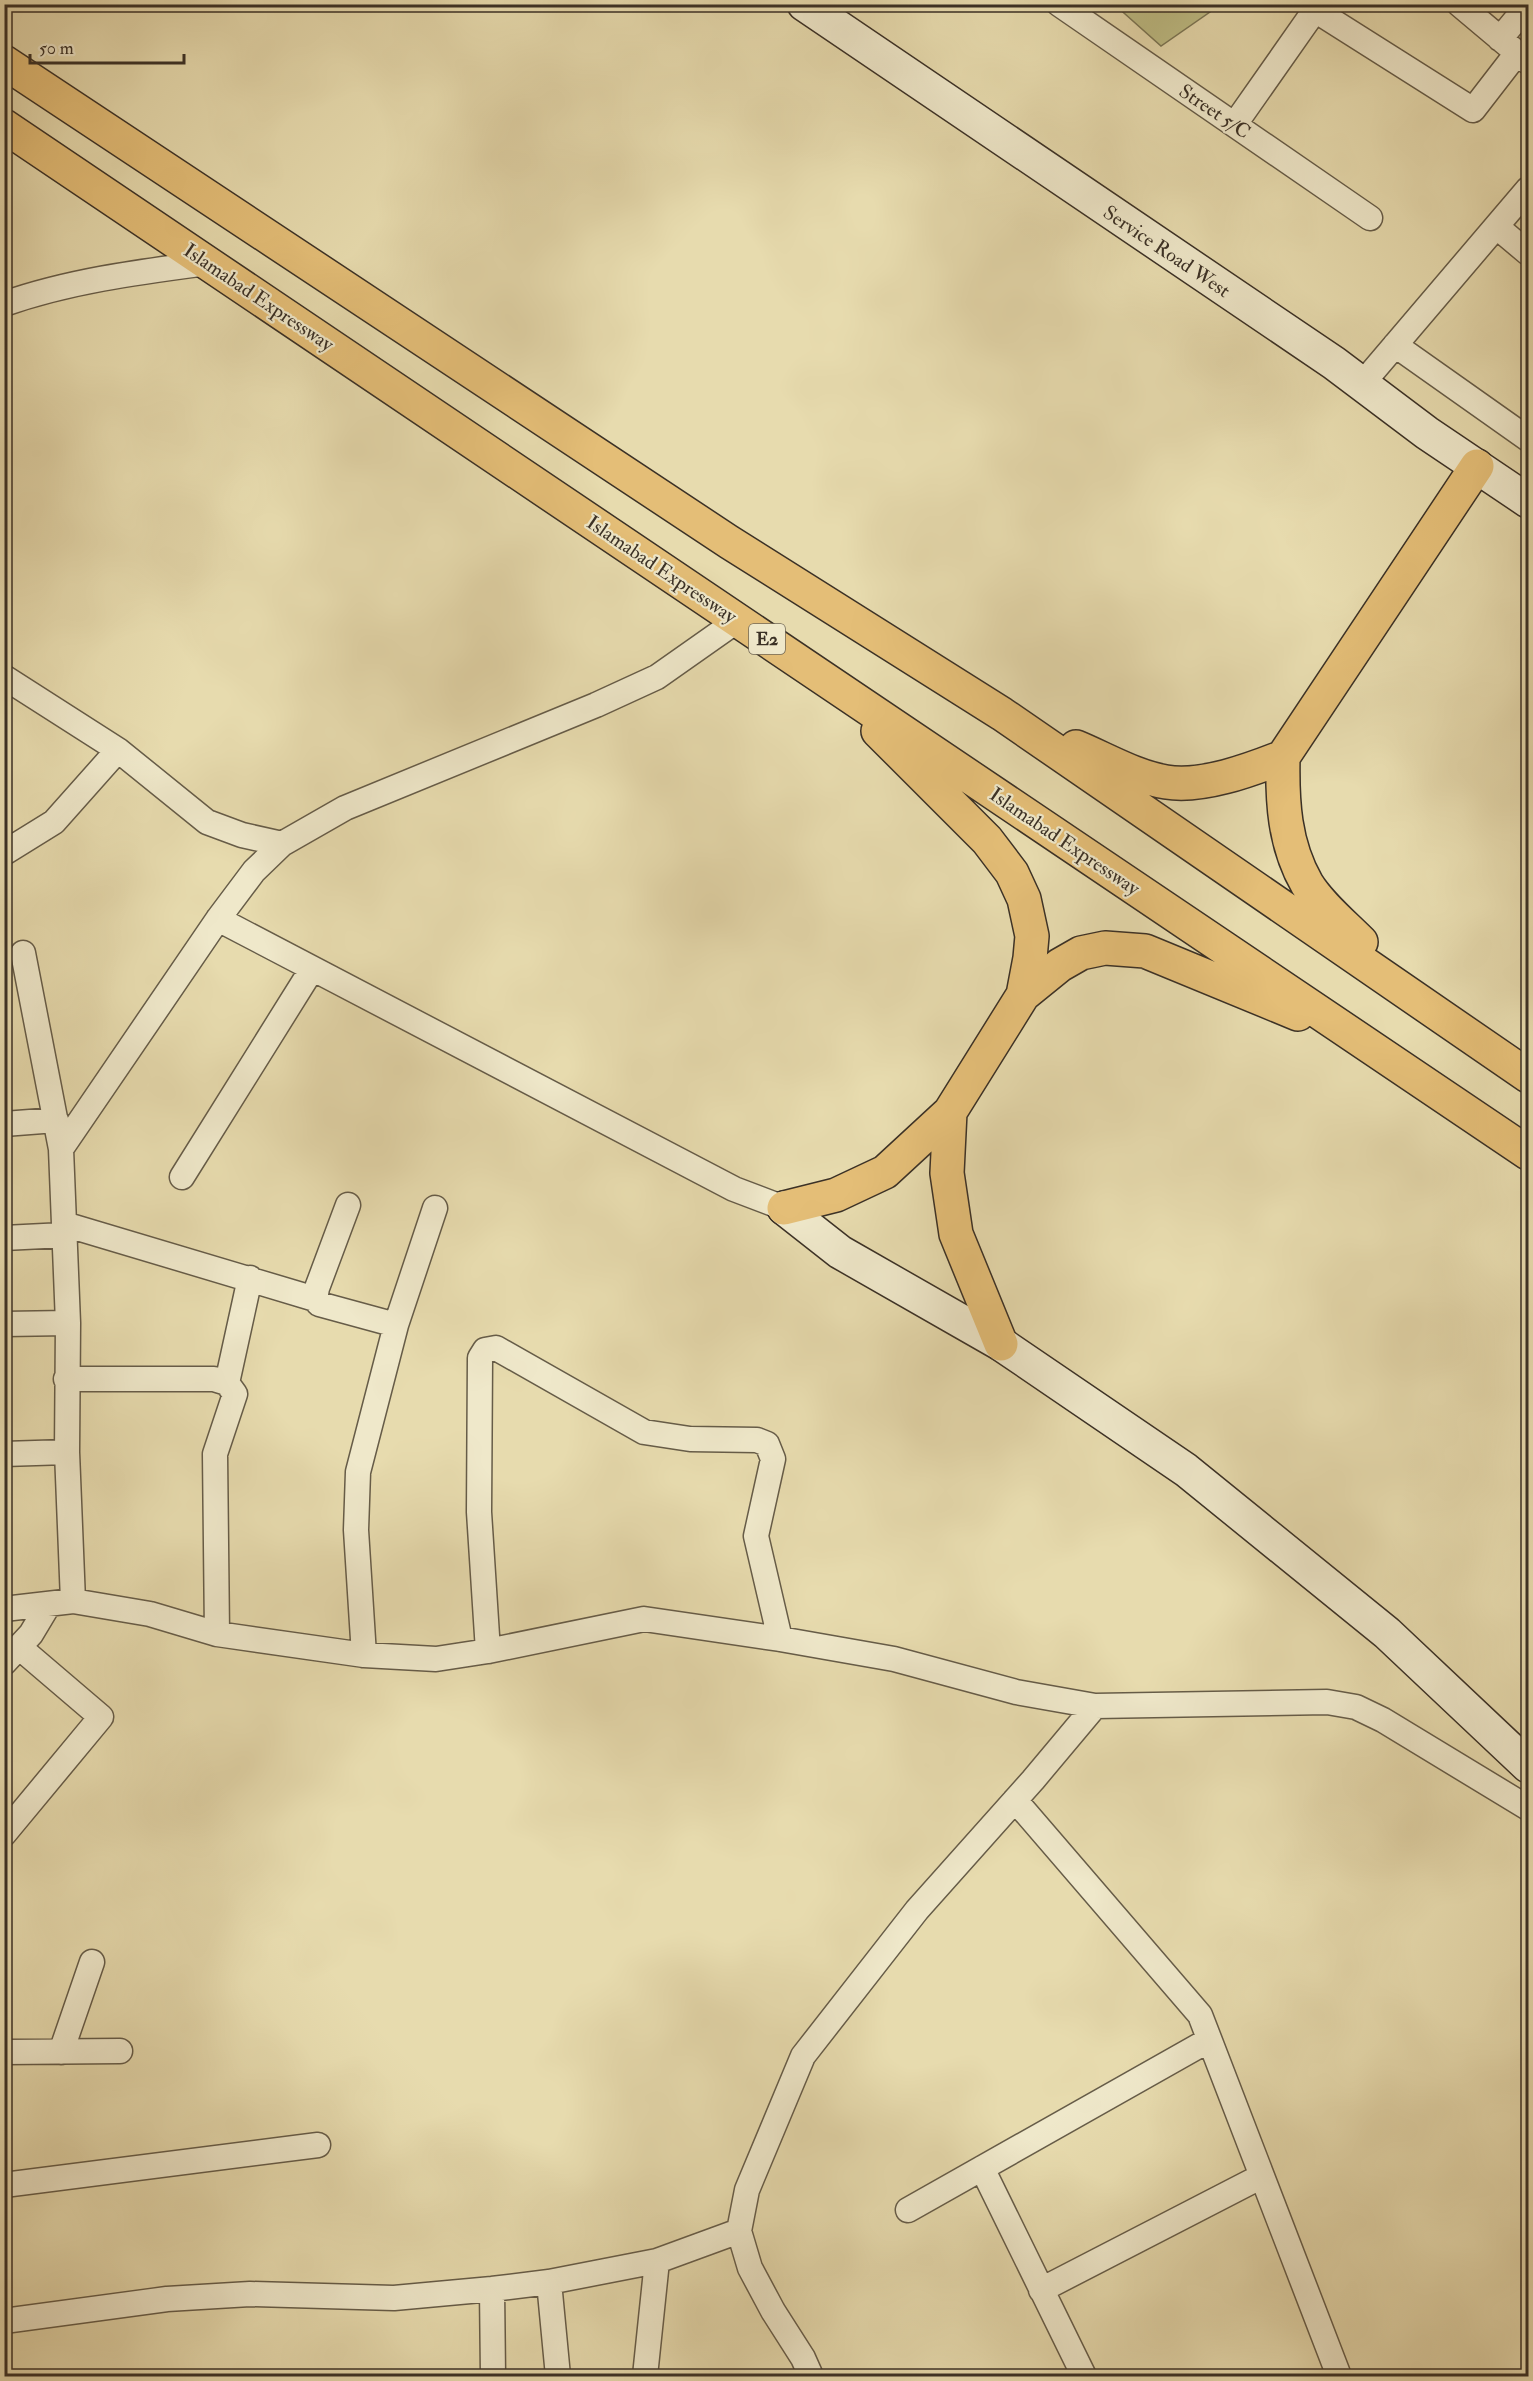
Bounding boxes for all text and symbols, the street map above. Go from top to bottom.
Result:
scale bar [30,27,184,65]
text: 50 m [39,37,74,60]
street label: Street 5/C [1174,78,1255,144]
street label: Service Road West [1098,200,1235,303]
street label: Islamabad Expressway [178,238,340,358]
street label: Islamabad Expressway [581,510,743,630]
road number: E2 [749,624,785,654]
street label: Islamabad Expressway [984,782,1146,902]

